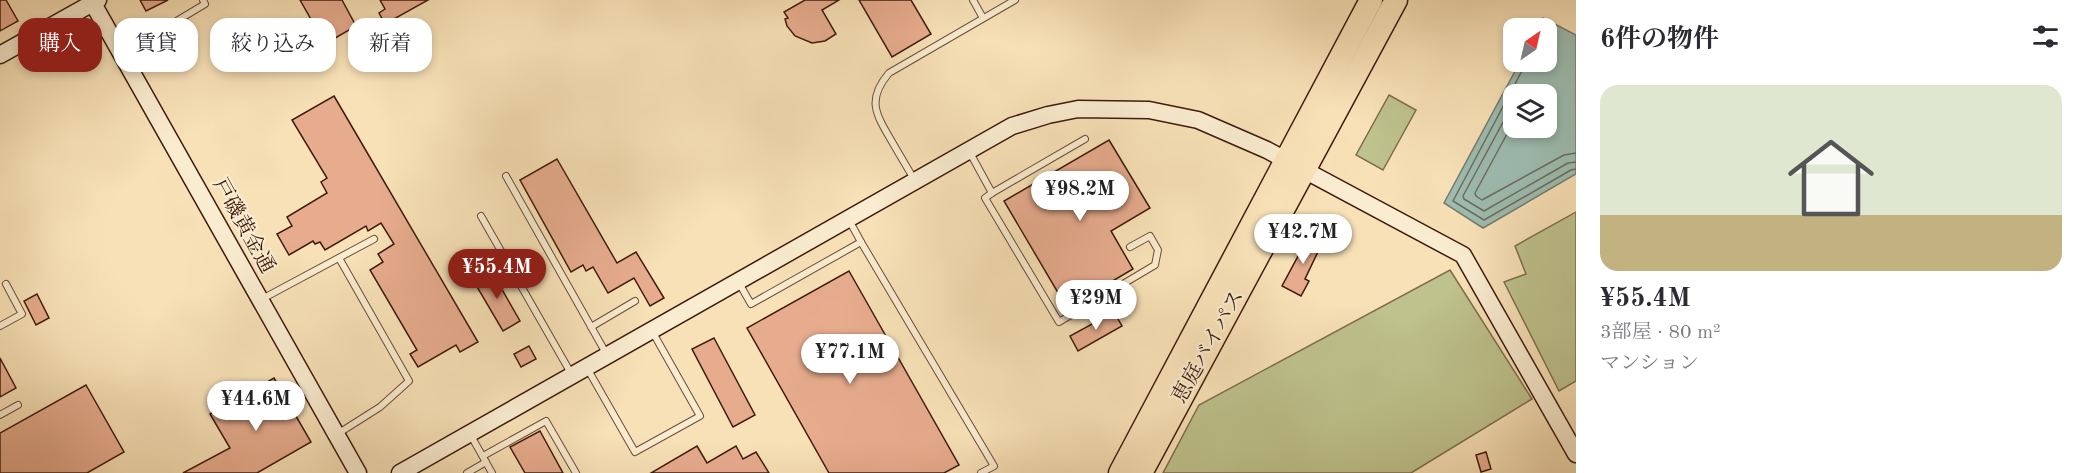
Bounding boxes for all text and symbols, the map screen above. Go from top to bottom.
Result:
chip: 購入 [18,18,102,72]
chip: 賃貸 [114,18,198,72]
chip: 絞り込み [210,18,336,72]
chip: 新着 [348,18,432,72]
north arrow [1503,18,1557,72]
map controls [1503,18,1557,138]
icon: filters [2029,20,2062,53]
text: 6件の物件 [1600,27,1719,53]
button: layers [1503,84,1557,138]
icon: home [1777,124,1885,232]
pin: ¥98.2M [1031,171,1129,222]
street label: 戸磯黄金通 [208,174,279,277]
text: ¥98.2M [1045,180,1115,200]
pin: ¥42.7M [1254,214,1352,265]
text: ¥42.7M [1268,223,1338,243]
pin: ¥55.4M [448,249,546,300]
text: ¥55.4M [462,258,532,278]
pin: ¥29M [1060,280,1132,331]
street label: 恵庭バイパス [1168,286,1249,407]
text: ¥55.4M [1600,286,1691,312]
text: ¥29M [1070,289,1122,309]
text: 3部屋 · 80 m² [1600,323,1721,343]
pin: ¥77.1M [801,334,899,385]
text: ¥77.1M [815,343,885,363]
text: マンション [1600,354,1699,374]
pin: ¥44.6M [207,381,305,432]
text: ¥44.6M [221,390,291,410]

